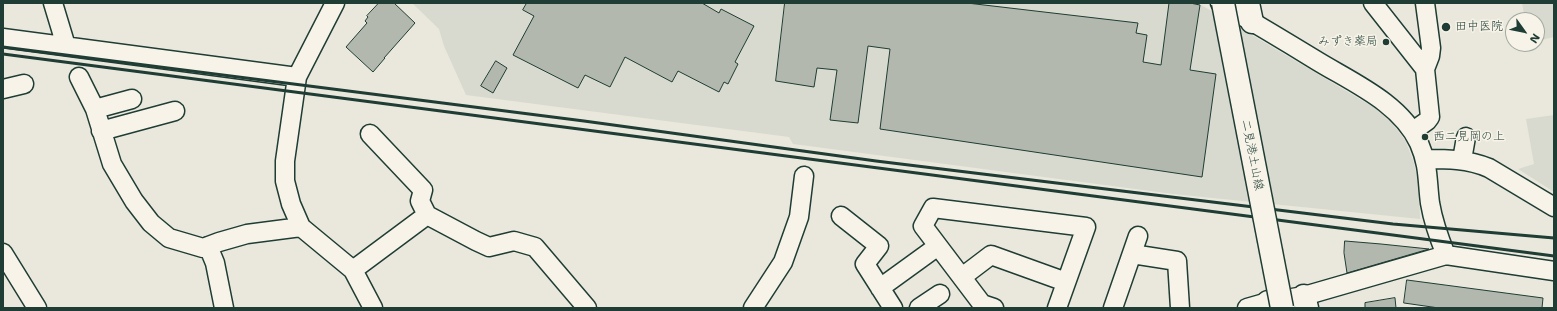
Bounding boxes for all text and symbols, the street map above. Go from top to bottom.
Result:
north arrow [1505,12,1545,52]
place label: 田中医院 [1455,20,1503,34]
marker: 田中医院 [1440,21,1452,33]
text: N [1526,31,1543,46]
place label: みずき薬局 [1318,35,1378,49]
marker: みずき薬局 [1381,37,1391,47]
street label: 二見港土山線 [1238,118,1266,192]
place label: 西二見岡の上 [1433,130,1505,144]
marker: 西二見岡の上 [1420,132,1430,142]

